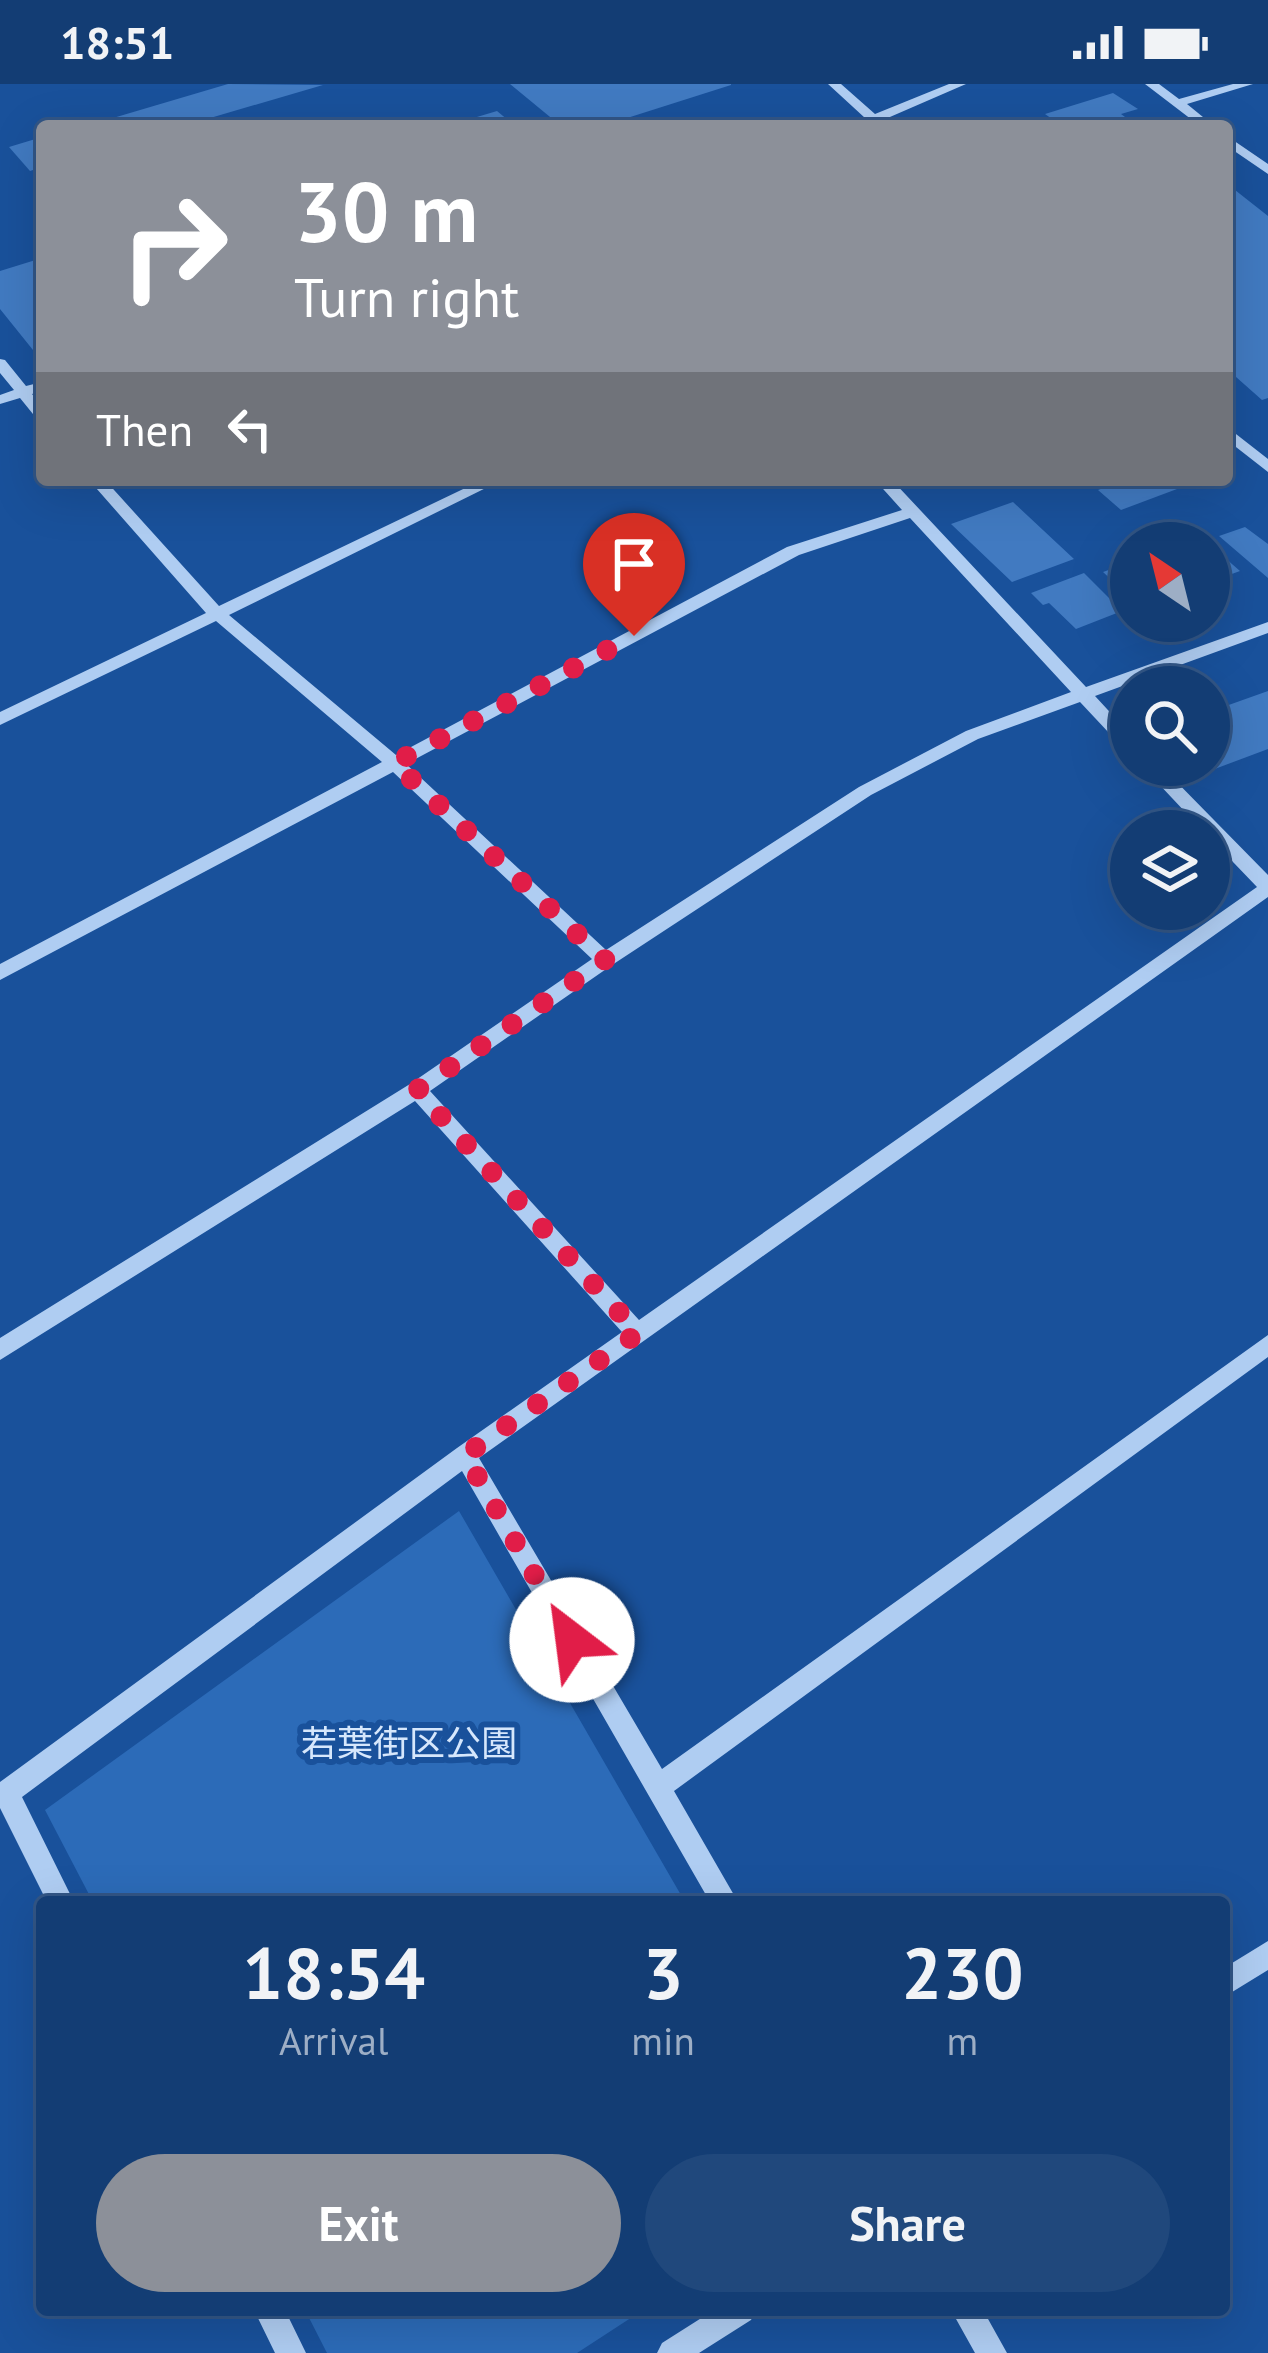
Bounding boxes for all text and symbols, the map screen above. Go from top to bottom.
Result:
text: 18:51 [60,13,174,71]
text: 30 m [294,156,478,265]
icon: right [96,168,252,324]
text: Turn right [294,262,519,332]
icon: left [217,396,283,462]
text: Then [96,400,193,458]
pin [583,513,685,636]
north arrow [1110,522,1230,642]
map controls [1110,522,1230,930]
icon: arrive [601,531,667,597]
button: search [1110,666,1230,786]
button: layers [1110,810,1230,930]
position arrow [509,1577,635,1703]
park label: 若葉街区公園 [301,1719,517,1766]
text: 18:54 [242,1926,425,2019]
text: 3 [643,1926,684,2019]
text: 230 [901,1926,1024,2019]
text: Arrival [279,2015,388,2066]
text: min [631,2015,695,2066]
text: m [947,2015,978,2066]
button: Exit [96,2154,621,2292]
button: Share [645,2154,1170,2292]

